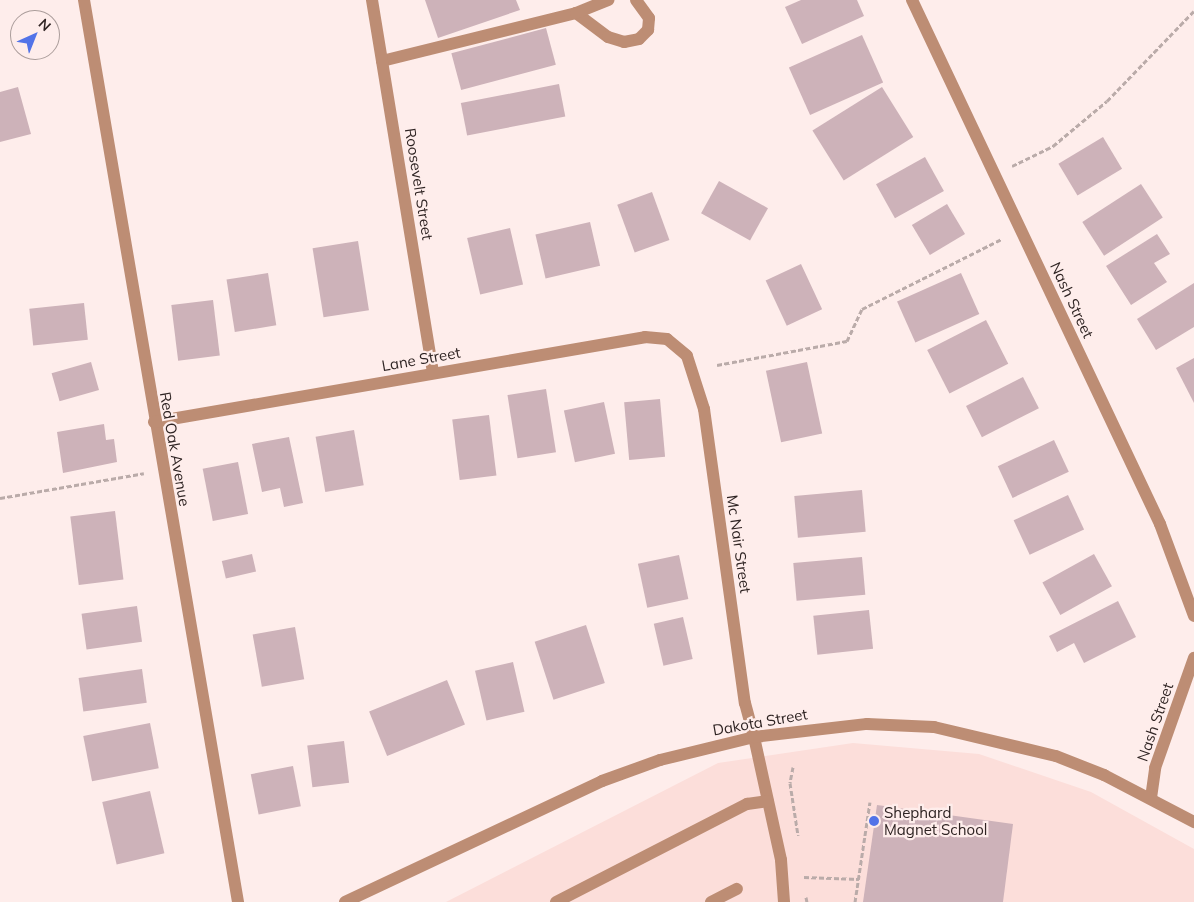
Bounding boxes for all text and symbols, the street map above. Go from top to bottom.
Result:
north arrow [10,10,60,60]
text: N [35,15,55,35]
street label: Roosevelt Street [401,127,437,241]
street label: Nash Street [1047,259,1097,341]
street label: Lane Street [380,343,462,375]
street label: Red Oak Avenue [156,390,194,508]
street label: Mc Nair Street [723,494,755,594]
street label: Nash Street [1133,680,1177,764]
street label: Dakota Street [711,705,809,739]
place label: Shephard Magnet School [884,803,987,838]
marker: Shephard Magnet School [868,815,880,827]

